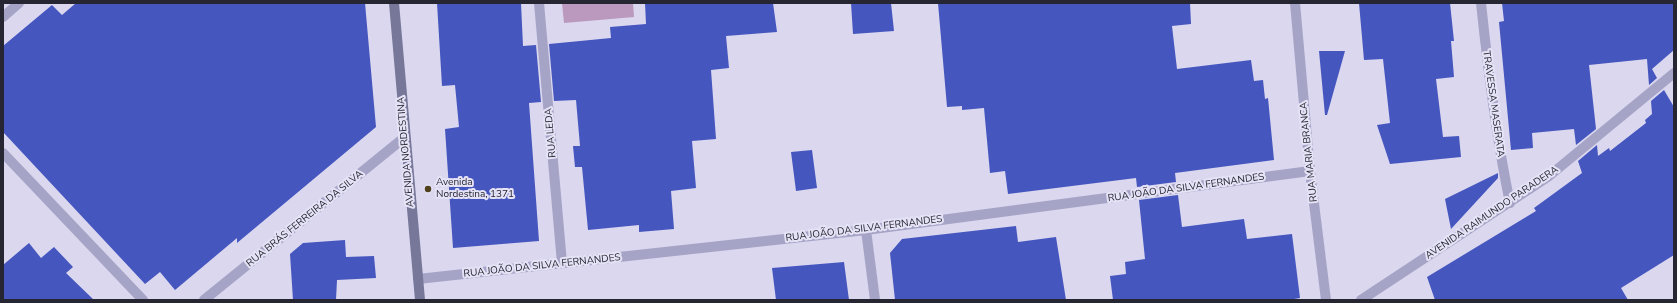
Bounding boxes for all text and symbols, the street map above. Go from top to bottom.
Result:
street label: TRAVESSA MASERATA [1480,50,1506,158]
street label: AVENIDA NORDESTINA [395,96,417,208]
street label: RUA MARIA BRANCA [1298,101,1320,203]
street label: RUA LEDA [543,108,559,158]
street label: AVENIDA RAIMUNDO PARADERA [1423,164,1561,262]
street label: RUA BRÁS FERREIRA DA SILVA [244,168,366,270]
street label: RUA JOÃO DA SILVA FERNANDES [1107,171,1265,205]
place label: Avenida Nordestina, 1371 [436,177,514,200]
marker: Avenida Nordestina, 1371 [423,184,433,194]
street label: RUA JOÃO DA SILVA FERNANDES [785,213,943,245]
street label: RUA JOÃO DA SILVA FERNANDES [463,252,621,280]

